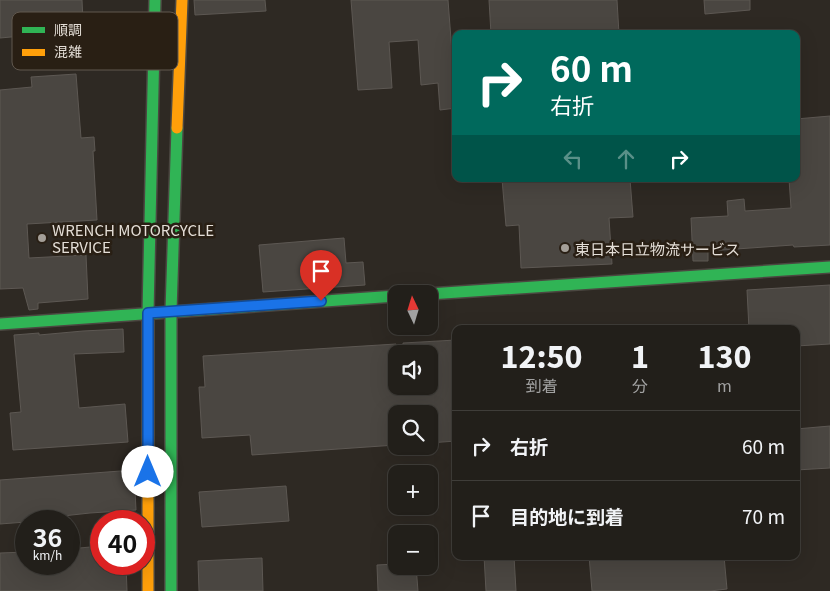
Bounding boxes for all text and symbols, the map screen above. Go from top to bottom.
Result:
legend [12,12,178,70]
text: 順調 [54,19,82,39]
text: 混雑 [54,41,82,61]
text: 60 m [550,41,633,92]
icon: right [467,50,532,115]
text: 右折 [550,88,594,120]
icon: left [559,145,587,173]
icon: ahead [612,145,640,173]
icon: right [665,145,693,173]
place label: WRENCH MOTORCYCLE SERVICE [52,219,214,257]
marker: WRENCH MOTORCYCLE SERVICE [36,232,48,244]
place label: 東日本日立物流サービス [575,238,740,259]
marker: 東日本日立物流サービス [559,242,571,254]
pin [300,250,342,301]
icon: arrive [307,257,335,285]
north arrow [388,285,438,335]
map controls [388,285,438,575]
text: 12:50 [501,333,583,377]
text: 1 [631,333,649,377]
text: 130 [698,333,751,377]
button: sound [388,345,438,395]
text: 到着 [526,373,558,397]
text: 分 [632,373,648,397]
text: m [717,373,732,397]
button: search [388,405,438,455]
icon: right [467,432,495,460]
text: 右折 [510,432,548,459]
text: 60 m [742,432,785,459]
position arrow [121,445,173,497]
button: + [388,465,438,515]
icon: arrive [467,502,495,530]
text: 目的地に到着 [510,502,624,529]
text: 70 m [742,502,785,529]
speed limit sign: 40 [90,510,155,575]
text: 36 [33,518,62,554]
button: − [388,525,438,575]
text: km/h [33,546,62,563]

